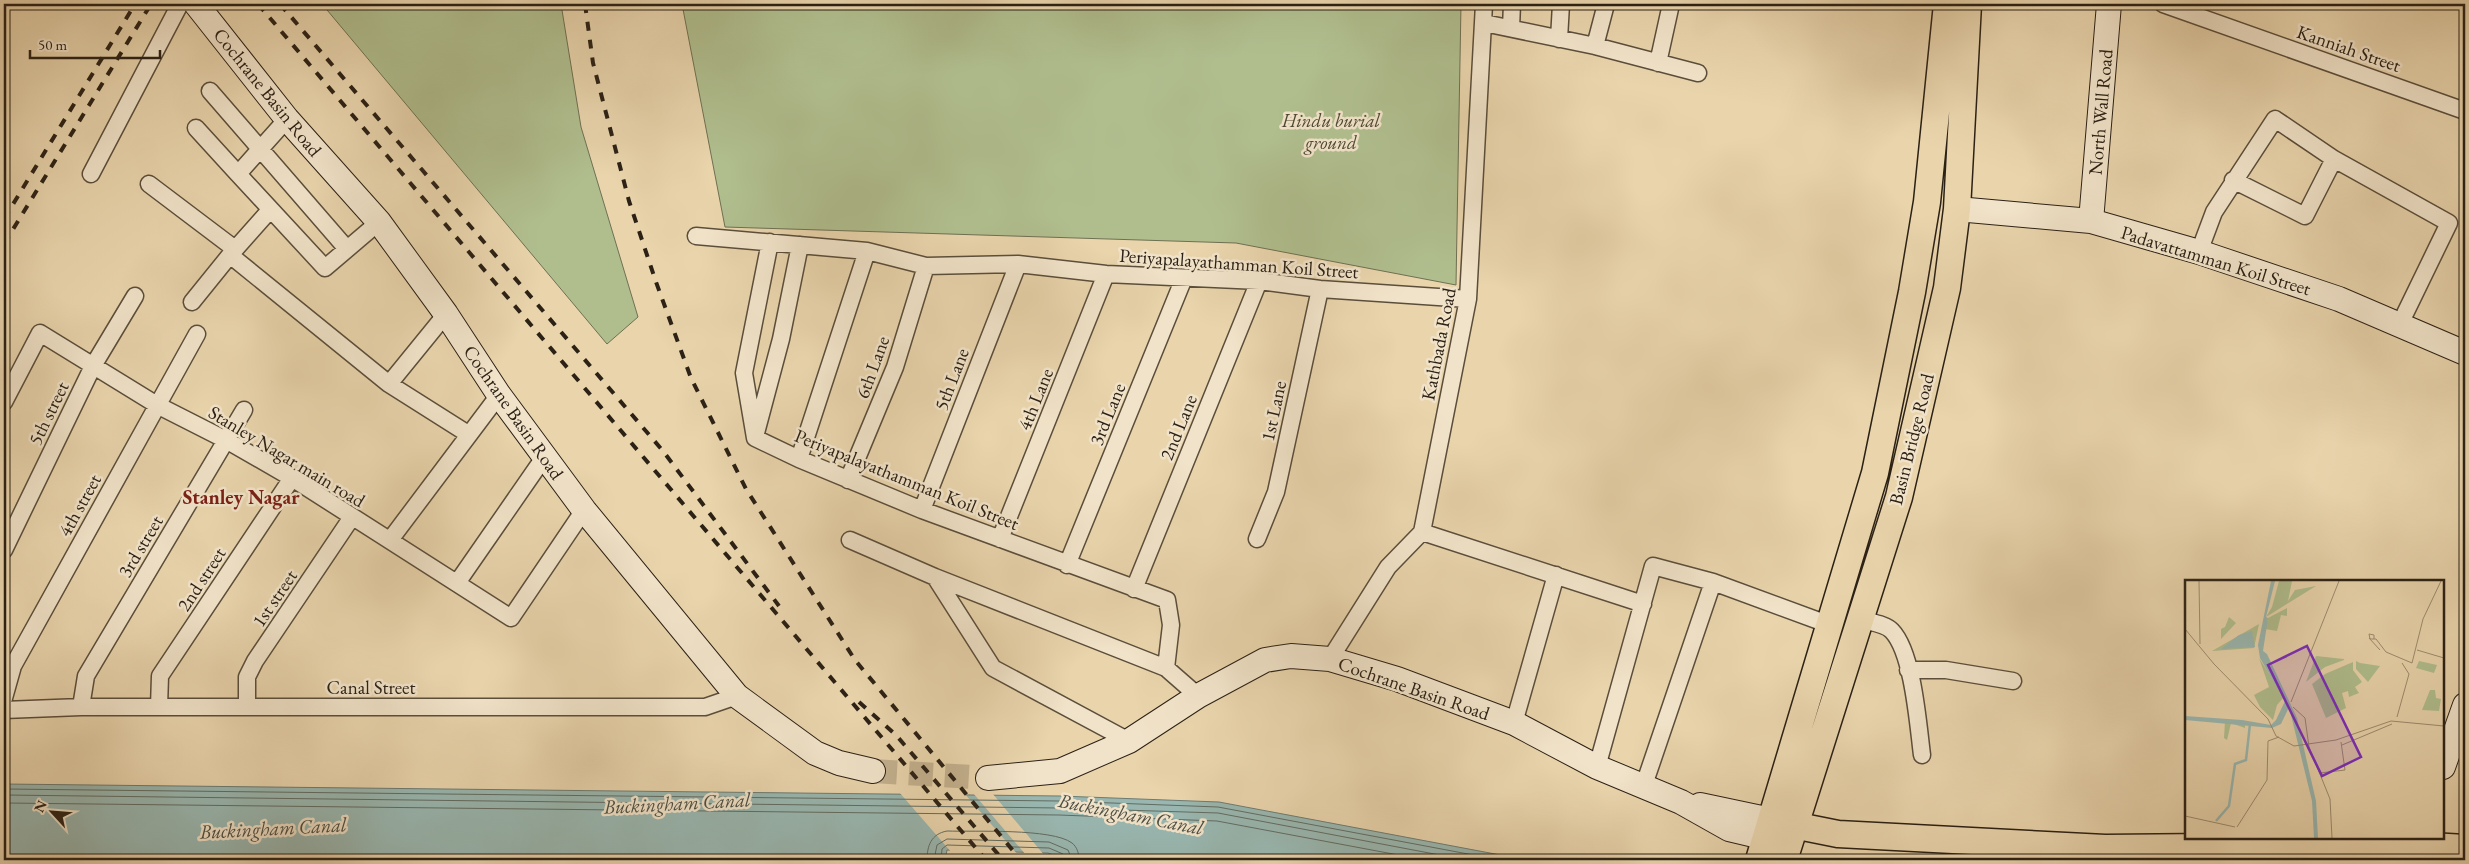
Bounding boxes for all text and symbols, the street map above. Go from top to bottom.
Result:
street label: Kanniah Street [2294,19,2404,78]
street label: Cochrane Basin Road [208,23,328,162]
scale bar [30,28,160,60]
text: 50 m [38,35,67,54]
street label: North Wall Road [2083,48,2118,176]
park label: Hindu burial ground [1281,108,1381,155]
street label: Padavattamman Koil Street [2118,220,2314,301]
street label: Periyapalayathamman Koil Street [1119,243,1359,284]
street label: Kathbada Road [1415,285,1462,402]
street label: 6th Lane [850,332,895,402]
street label: Cochrane Basin Road [458,340,570,485]
street label: 5th Lane [928,344,975,414]
street label: 4th Lane [1012,364,1059,434]
street label: Basin Bridge Road [1883,371,1940,507]
street label: 5th street [22,377,75,449]
street label: 3rd Lane [1084,379,1131,449]
street label: 1st Lane [1255,379,1292,444]
street label: 2nd Lane [1154,391,1203,464]
street label: Stanley Nagar main road [205,400,369,512]
street label: Periyapalayathamman Koil Street [791,423,1023,536]
street label: 4th street [52,470,107,541]
district label: Stanley Nagar [182,485,300,509]
street label: 3rd street [112,511,169,582]
street label: 2nd street [171,542,231,616]
street label: 1st street [246,565,303,632]
inset map [2185,580,2444,839]
street label: Cochrane Basin Road [1335,651,1493,726]
street label: Canal Street [327,675,415,700]
north arrow [28,786,78,836]
water label: Buckingham Canal [602,786,752,820]
water label: Buckingham Canal [1055,787,1207,841]
text: N [30,797,51,815]
water label: Buckingham Canal [198,811,348,845]

